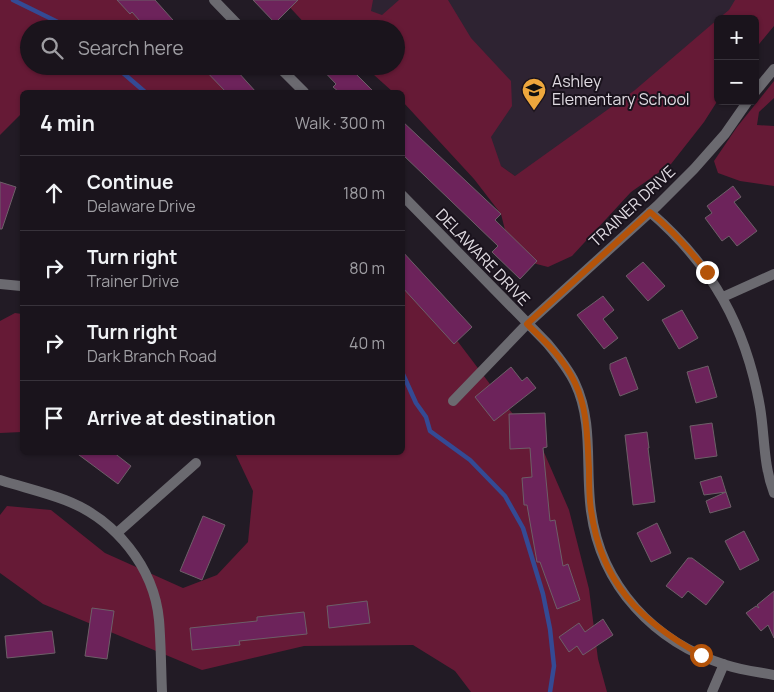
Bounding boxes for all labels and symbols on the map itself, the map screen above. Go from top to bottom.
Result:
place label: Ashley Elementary School [552,70,690,110]
school or university icon: Ashley Elementary School [521,77,547,111]
street label: TRAINER DRIVE [584,160,680,252]
street label: DELAWARE DRIVE [431,204,535,310]
route end [696,261,719,284]
route start [690,644,713,667]

